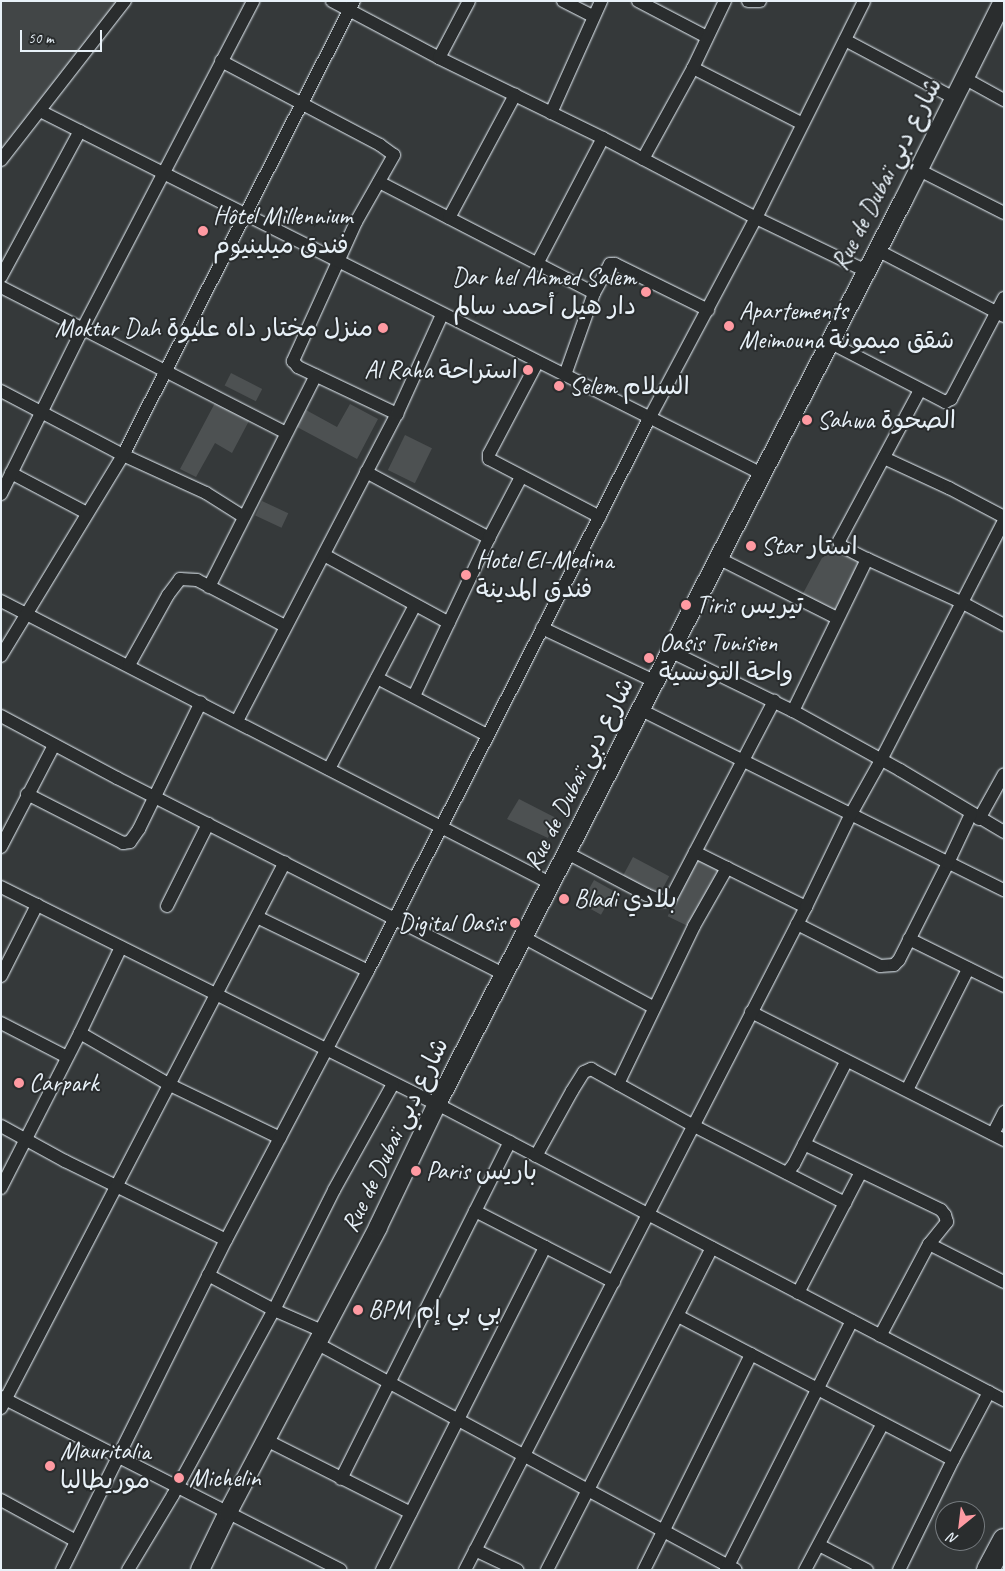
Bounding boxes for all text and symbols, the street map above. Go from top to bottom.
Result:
scale bar [22,20,105,52]
text: 50 m [28,29,54,48]
street label: Rue de Dubaï شارع دبي [825,73,949,275]
place label: Hôtel Millennium فندق ميلينيوم [213,202,354,261]
marker: Hôtel Millennium فندق ميلينيوم [197,225,209,237]
place label: Dar hel Ahmed Salem دار هيل أحمد سالم [452,263,636,322]
marker: Dar hel Ahmed Salem دار هيل أحمد سالم [640,286,652,298]
place label: Apartements Meimouna شقق ميمونة [739,297,954,356]
place label: Moktar Dah منزل مختار داه عليوة [54,313,373,343]
marker: Apartements Meimouna شقق ميمونة [723,320,735,332]
marker: Moktar Dah منزل مختار داه عليوة [377,322,389,334]
place label: Al Raha استراحة [364,355,518,385]
marker: Al Raha استراحة [522,364,534,376]
place label: Selem السلام [569,371,690,401]
marker: Selem السلام [553,380,565,392]
place label: Sahwa الصحوة [817,405,956,435]
marker: Sahwa الصحوة [801,414,813,426]
place label: Star استار [761,531,858,561]
marker: Star استار [745,540,757,552]
place label: Hotel El-Medina فندق المدينة [476,546,613,605]
marker: Hotel El-Medina فندق المدينة [460,569,472,581]
place label: Tiris تيريس [696,590,803,620]
marker: Tiris تيريس [680,599,692,611]
place label: Oasis Tunisien واحة التونسية [659,629,793,688]
marker: Oasis Tunisien واحة التونسية [643,652,655,664]
street label: Rue de Dubaï شارع دبي [517,673,641,875]
place label: Bladi بلادي [574,884,677,914]
marker: Bladi بلادي [558,893,570,905]
place label: Digital Oasis [398,908,505,938]
marker: Digital Oasis [509,917,521,929]
street label: Rue de Dubaï شارع دبي [335,1033,455,1237]
place label: Carpark [29,1068,98,1098]
marker: Carpark [13,1077,25,1089]
place label: Paris باريس [426,1156,537,1186]
marker: Paris باريس [410,1165,422,1177]
place label: BPM بي بي إم [368,1295,502,1325]
marker: BPM بي بي إم [352,1304,364,1316]
place label: Mauritalia موريطاليا [60,1437,150,1496]
marker: Mauritalia موريطاليا [44,1460,56,1472]
place label: Michelin [189,1463,260,1493]
marker: Michelin [173,1472,185,1484]
north arrow [935,1501,985,1551]
text: N [945,1529,961,1548]

